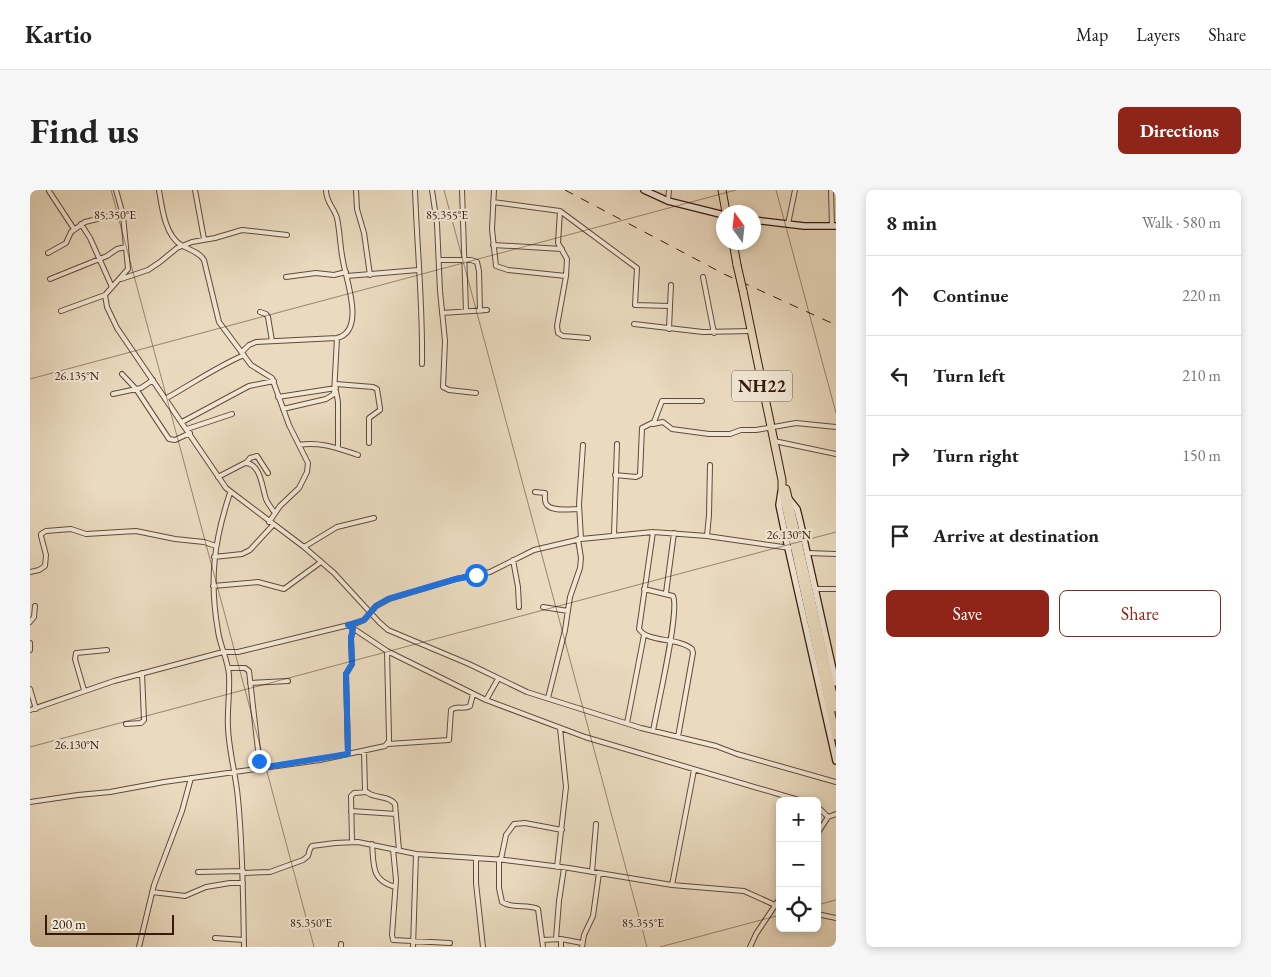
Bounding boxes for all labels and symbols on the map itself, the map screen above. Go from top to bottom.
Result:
north arrow [716,205,761,250]
text: 85.350°E [94,207,136,223]
text: 85.355°E [426,207,468,223]
text: 26.135°N [55,368,100,384]
road number: NH22 [732,370,792,402]
text: 26.130°N [767,527,812,543]
route start [465,564,488,587]
text: 26.130°N [55,737,100,753]
route end [248,750,271,773]
scale bar [45,912,174,935]
text: 85.350°E [290,915,332,931]
text: 85.355°E [622,915,664,931]

